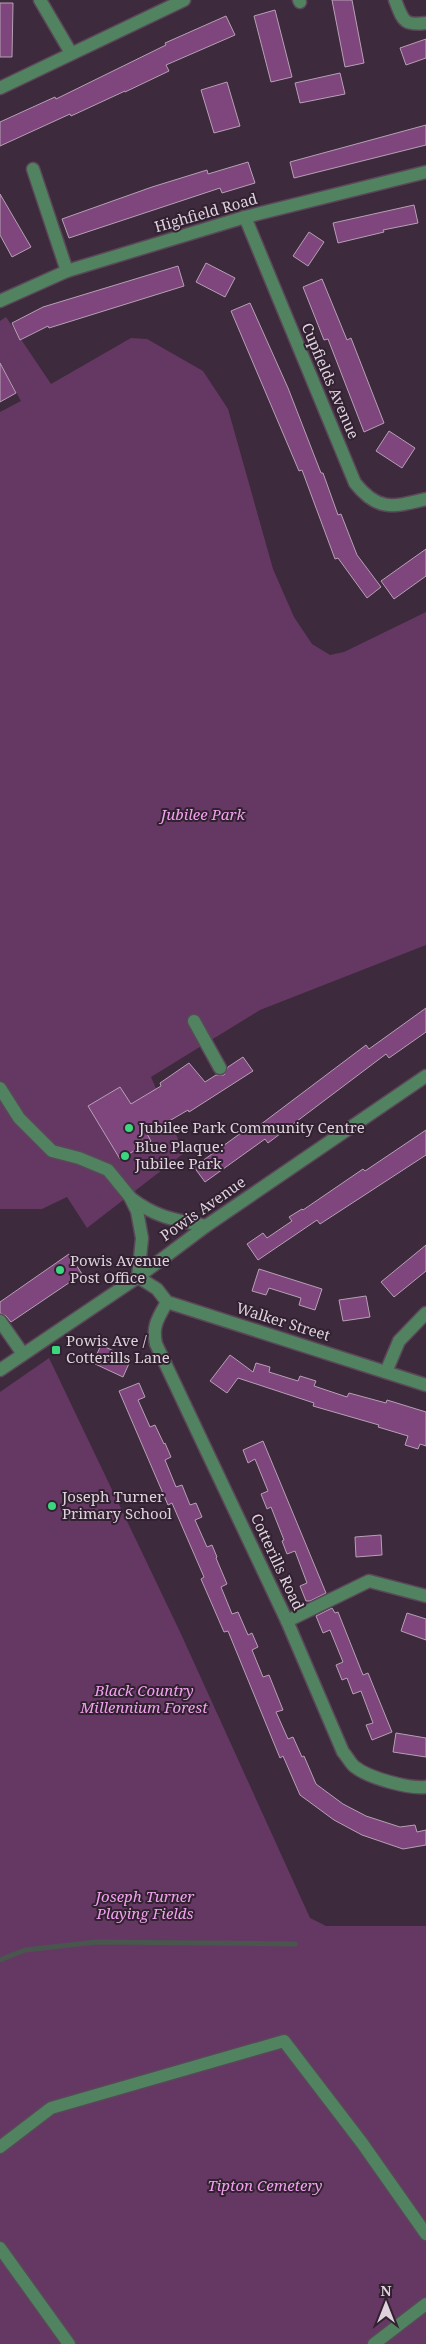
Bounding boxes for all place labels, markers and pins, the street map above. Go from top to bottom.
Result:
place label: Jubilee Park Community Centre [138,1117,365,1137]
marker: Jubilee Park Community Centre [123,1122,135,1134]
place label: Blue Plaque: Jubilee Park [134,1136,224,1173]
marker: Blue Plaque: Jubilee Park [119,1150,131,1162]
place label: Powis Avenue Post Office [70,1250,170,1287]
marker: Powis Avenue Post Office [54,1264,66,1276]
place label: Powis Ave / Cotterills Lane [66,1330,170,1367]
marker: Powis Ave / Cotterills Lane [50,1344,62,1356]
place label: Joseph Turner Primary School [61,1486,172,1523]
marker: Joseph Turner Primary School [46,1500,58,1512]

